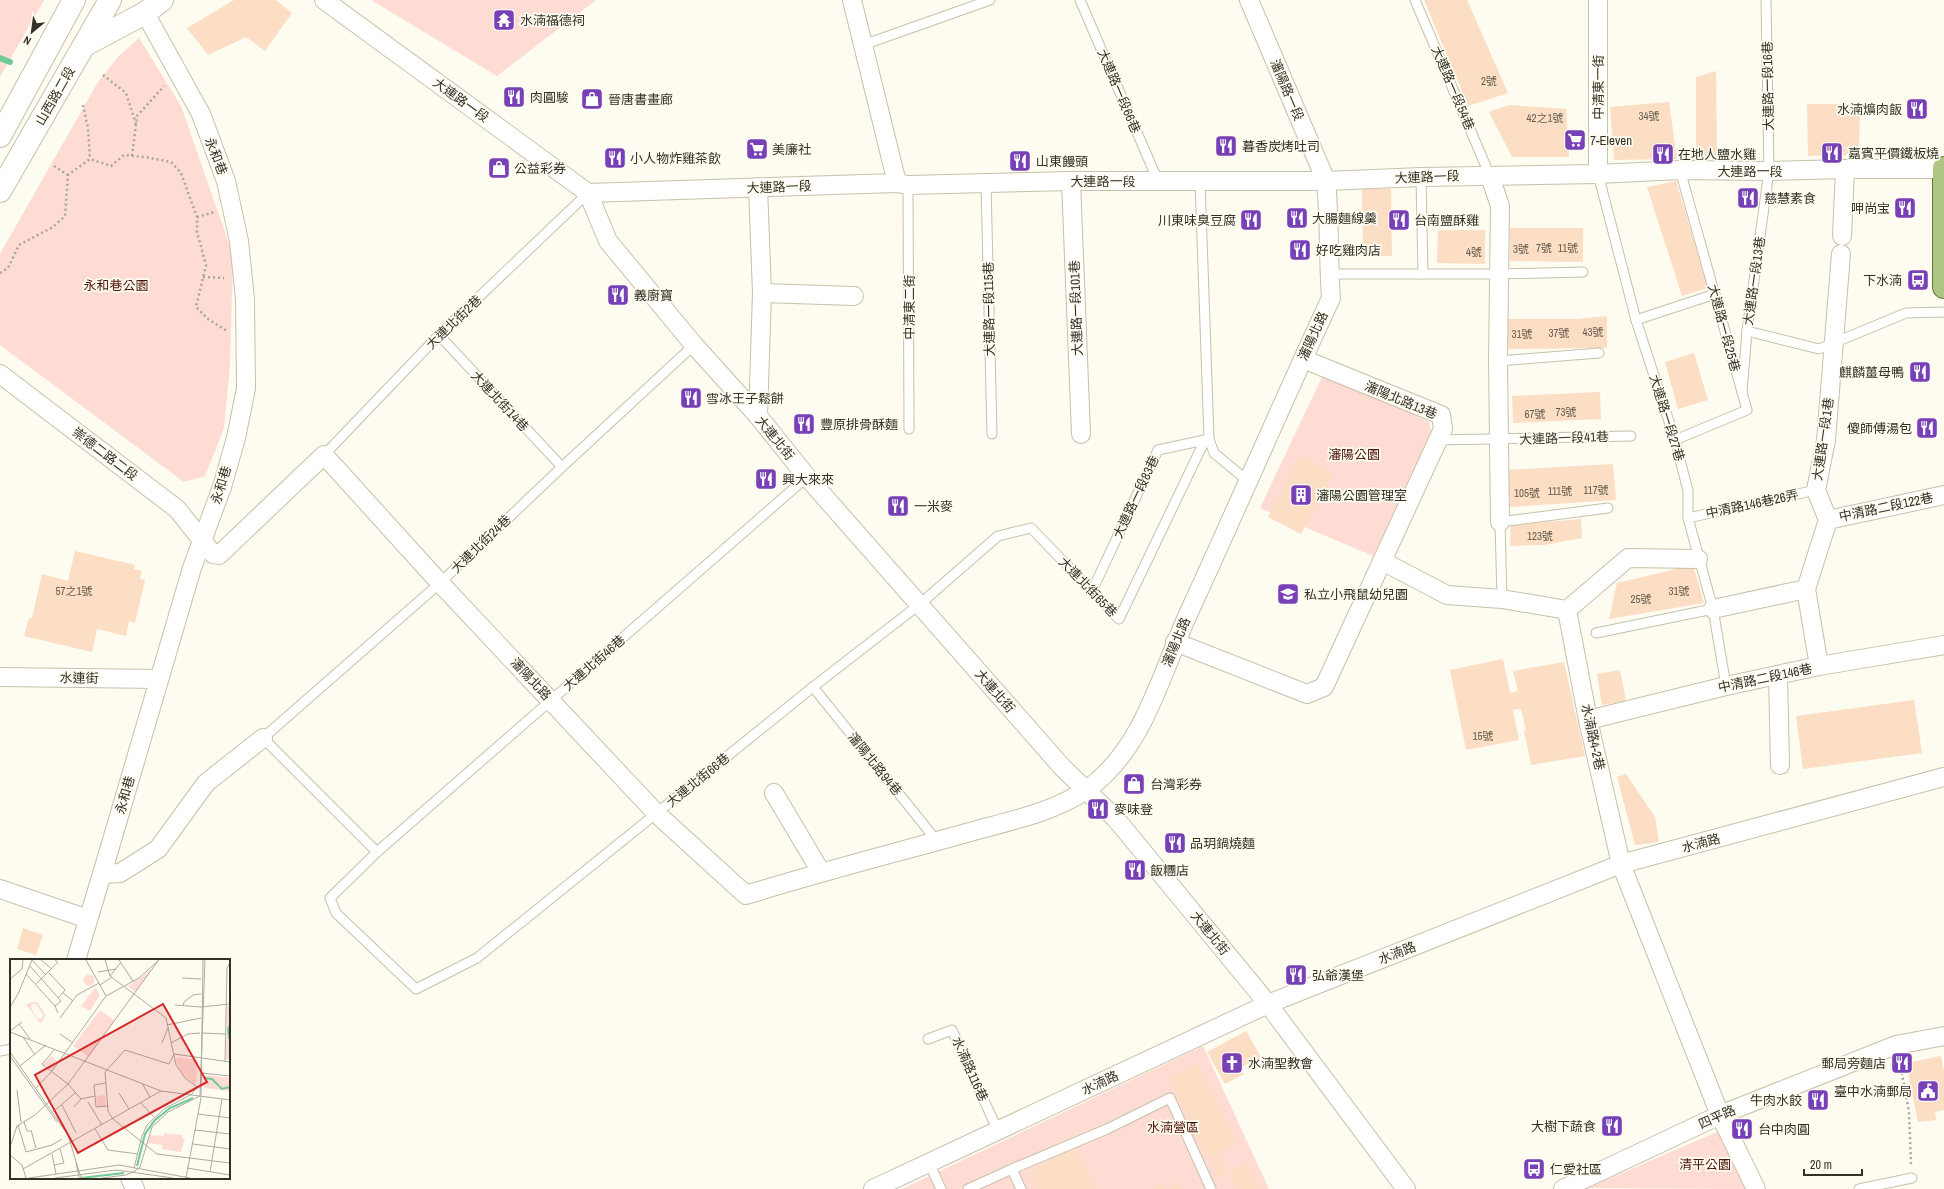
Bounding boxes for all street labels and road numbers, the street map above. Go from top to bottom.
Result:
street label: 大連路一段16巷 [1759,41,1777,131]
street label: 大連路一段54巷 [1428,43,1478,133]
street label: 大連路一段66巷 [1094,46,1144,136]
street label: 中清東一街 [1590,54,1607,120]
street label: 瀋陽路一段 [1266,57,1308,123]
street label: 山西路二段 [31,64,79,128]
street label: 大連路一段 [430,74,492,126]
street label: 永和巷 [201,135,231,177]
street label: 大連路一段 [1717,163,1783,180]
street label: 大連路一段 [1394,167,1460,187]
street label: 大連路一段 [1070,173,1136,190]
street label: 大連路一段 [746,177,812,197]
street label: 大連路一段13巷 [1739,235,1769,327]
street label: 大連路一段101巷 [1066,260,1086,356]
street label: 大連路一段115巷 [980,261,998,357]
street label: 中清東二街 [901,274,918,340]
street label: 大連路一段25巷 [1704,282,1744,374]
street label: 大連北街2巷 [423,291,485,353]
street label: 瀋陽北路 [1294,309,1332,363]
street label: 大連北街14巷 [468,367,532,435]
street label: 大連路一段27巷 [1646,373,1688,463]
street label: 瀋陽北路13巷 [1362,377,1440,423]
street label: 大連路一段1巷 [1809,396,1837,482]
street label: 大連北街 [752,412,798,464]
street label: 崇德二路二段 [69,424,141,484]
street label: 大連路一段41巷 [1519,428,1609,448]
street label: 大連路一段83巷 [1109,453,1163,541]
street label: 永和巷 [207,464,235,506]
street label: 中清路146巷26弄 [1704,486,1800,522]
street label: 中清路二段122巷 [1837,489,1935,525]
street label: 大連北街24巷 [447,511,515,577]
street label: 大連北街65巷 [1055,553,1121,621]
street label: 瀋陽北路 [1158,615,1194,669]
street label: 大連北街46巷 [559,631,629,695]
street label: 瀋陽北路 [507,654,555,704]
street label: 中清路二段146巷 [1716,660,1814,696]
street label: 大連北街 [972,666,1018,716]
street label: 水連街 [59,669,99,687]
street label: 水湳路4-2巷 [1578,702,1608,772]
street label: 瀋陽北路94巷 [844,729,906,799]
street label: 大連北街66巷 [663,749,733,811]
street label: 永和巷 [111,774,139,816]
street label: 水湳路 [1680,830,1722,856]
street label: 大連北街 [1187,907,1233,959]
street label: 水湳路 [1376,938,1418,968]
street label: 水湳路116巷 [948,1034,992,1104]
street label: 水湳路 [1079,1067,1121,1099]
street label: 四平路 [1696,1101,1738,1133]

